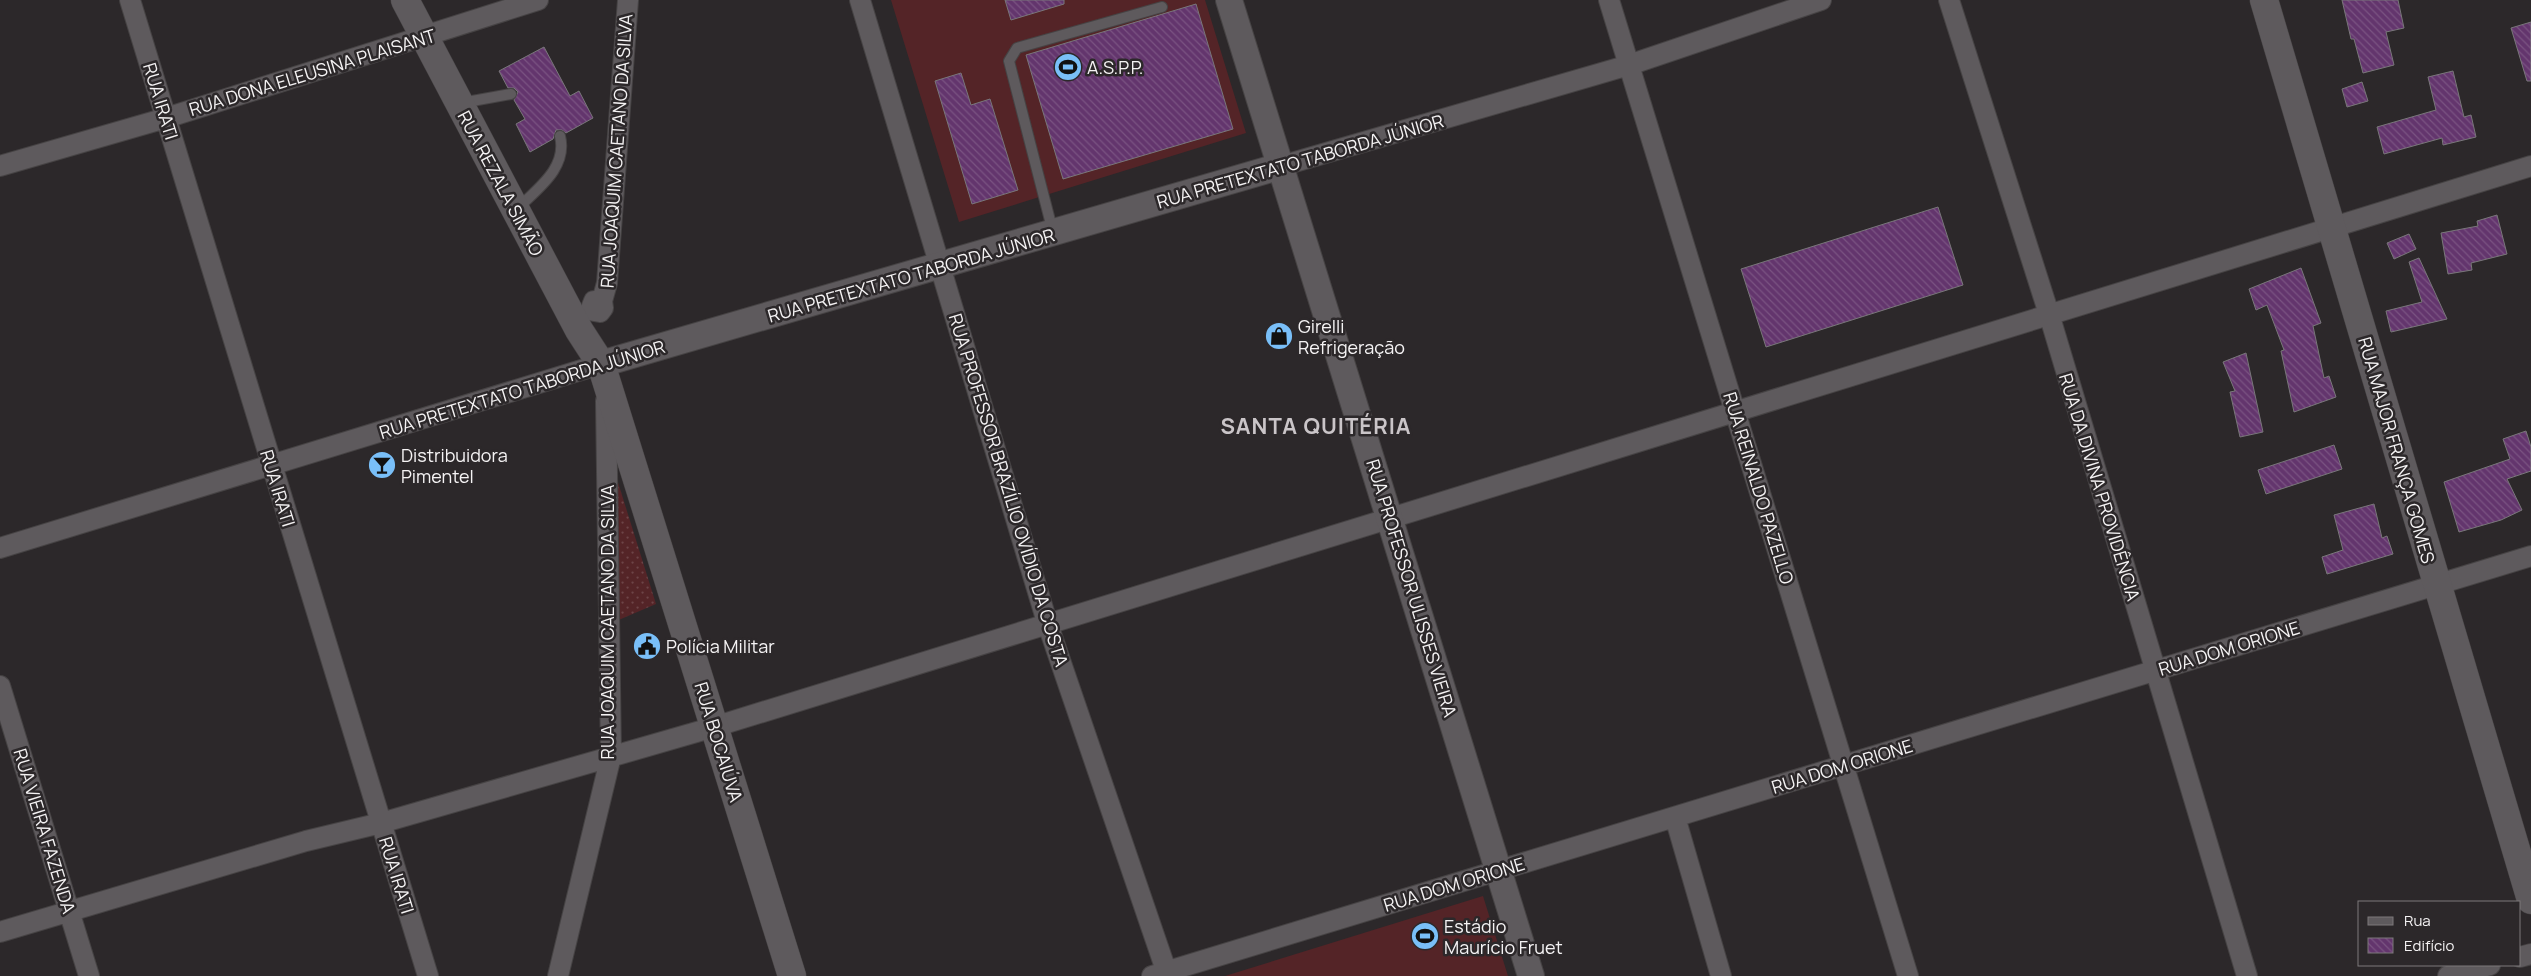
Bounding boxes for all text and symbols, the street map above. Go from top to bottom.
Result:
street label: RUA JOAQUIM CAETANO DA SILVA [594,13,638,289]
street label: RUA DONA ELEUSINA PLAISANT [186,23,438,121]
sports icon: A.S.P.P. [1053,52,1083,82]
place label: A.S.P.P. [1087,55,1143,79]
street label: RUA IRATI [138,60,184,142]
street label: RUA REZALA SIMÃO [453,106,549,260]
street label: RUA PRETEXTATO TABORDA JÚNIOR [1154,108,1446,214]
street label: RUA PRETEXTATO TABORDA JÚNIOR [765,222,1057,328]
street label: RUA PROFESSOR BRAZÍLIO OVÍDIO DA COSTA [944,311,1074,670]
place label: Girelli Refrigeração [1298,314,1405,359]
shop icon: Girelli Refrigeração [1264,321,1294,351]
street label: RUA PRETEXTATO TABORDA JÚNIOR [376,334,668,444]
street label: RUA MAJOR FRANÇA GOMES [2353,334,2441,566]
street label: RUA DA DIVINA PROVIDÊNCIA [2054,370,2146,604]
street label: RUA REINALDO PAZELLO [1718,389,1800,587]
district label: SANTA QUITÉRIA [1220,411,1412,441]
place label: Distribuidora Pimentel [401,443,508,488]
street label: RUA IRATI [255,447,301,529]
bar icon: Distribuidora Pimentel [367,450,397,480]
street label: RUA PROFESSOR ULISSES VIEIRA [1361,456,1463,720]
street label: RUA JOAQUIM CAETANO DA SILVA [595,484,619,759]
street label: RUA DOM ORIONE [2155,615,2303,681]
public building icon: Polícia Militar [632,631,662,661]
place label: Polícia Militar [666,634,775,658]
street label: RUA BOCAIÚVA [689,679,749,805]
street label: RUA DOM ORIONE [1768,733,1916,799]
street label: RUA VIEIRA FAZENDA [8,746,82,917]
street label: RUA IRATI [374,834,420,916]
street label: RUA DOM ORIONE [1380,851,1528,917]
legend [2358,901,2521,966]
text: Rua [2404,910,2431,931]
place label: Estádio Maurício Fruet [1444,914,1563,959]
sports icon: Estádio Maurício Fruet [1410,921,1440,951]
text: Edifício [2404,935,2455,956]

